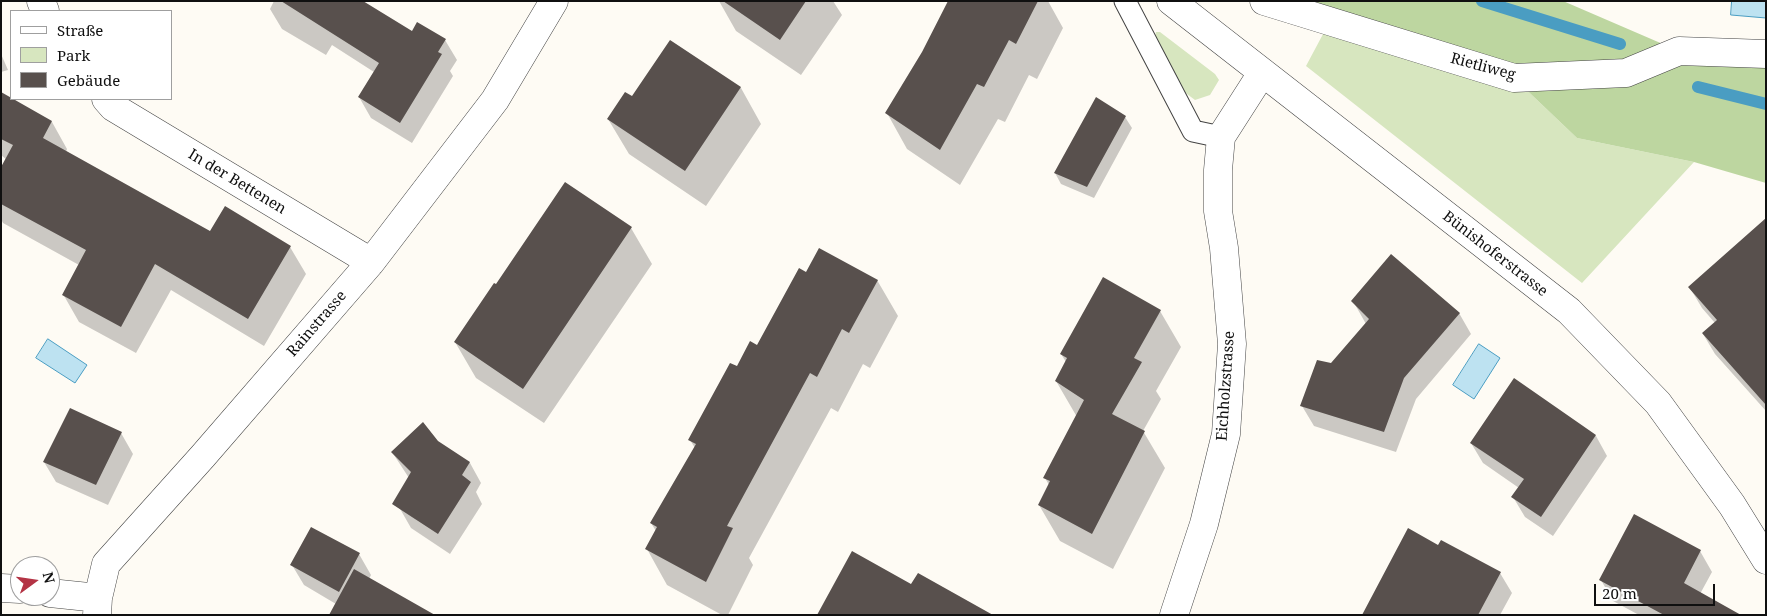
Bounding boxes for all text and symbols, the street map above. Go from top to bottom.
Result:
legend [10,10,172,100]
text: Straße [57,20,103,40]
text: Park [57,45,90,65]
street label: Rietliweg [1449,50,1517,84]
text: Gebäude [57,70,120,90]
street label: In der Bettenen [185,146,289,218]
street label: Bünishoferstrasse [1439,207,1551,301]
street label: Rainstrasse [283,287,351,361]
street label: Eichholzstrasse [1213,330,1239,442]
north arrow [10,556,60,606]
text: N [39,570,60,585]
scale bar [1597,574,1718,606]
text: 20 m [1602,583,1637,603]

